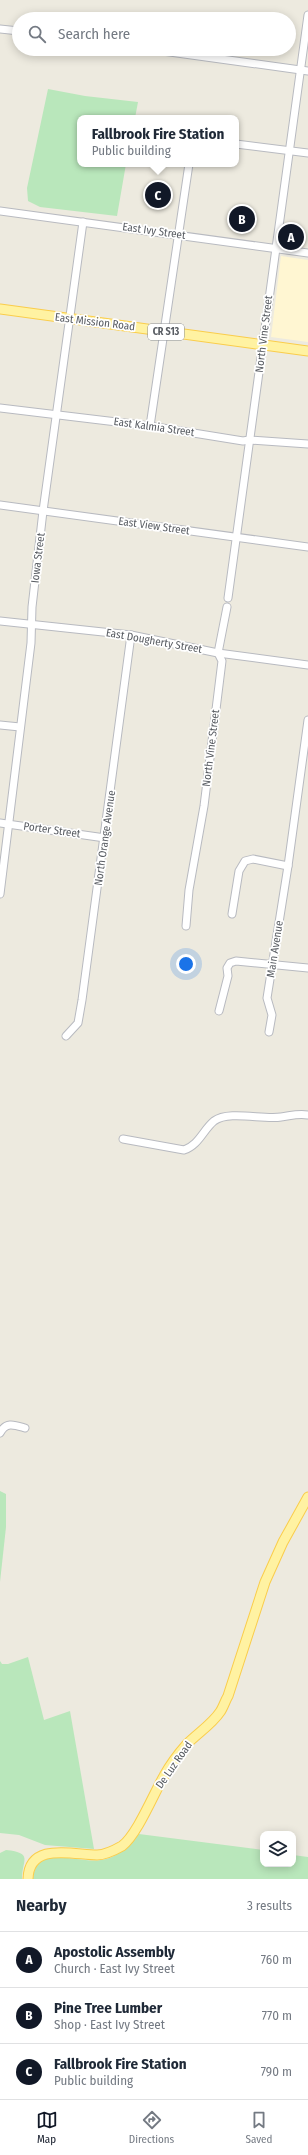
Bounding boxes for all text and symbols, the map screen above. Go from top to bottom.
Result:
search box [12,12,296,56]
icon: search [26,23,48,45]
text: Search here [58,25,130,43]
popup [77,115,239,167]
text: Fallbrook Fire Station [92,125,224,143]
text: Public building [92,143,171,158]
pin: C [145,180,171,210]
pin: B [229,204,255,234]
street label: East Ivy Street [122,220,187,242]
pin: A [278,222,304,252]
street label: North Vine Street [253,294,275,373]
street label: East Mission Road [54,311,136,333]
road number: CR S13 [148,324,184,340]
street label: East Kalmia Street [113,415,196,439]
street label: East View Street [118,515,191,537]
street label: Iowa Street [28,532,48,584]
street label: East Dougherty Street [105,626,204,656]
street label: North Vine Street [200,708,222,787]
street label: North Orange Avenue [92,790,118,886]
street label: Porter Street [23,820,82,840]
street label: Main Avenue [264,920,286,978]
your location [176,954,196,974]
street label: De Luz Road [153,1739,195,1791]
map controls [260,1831,296,1867]
button: layers [260,1831,296,1867]
text: Nearby [16,1895,67,1916]
text: 3 results [247,1898,292,1913]
text: Apostolic Assembly [54,1943,175,1961]
text: A [25,1952,33,1967]
text: 760 m [261,1952,292,1967]
text: Church · East Ivy Street [54,1961,175,1976]
text: Pine Tree Lumber [54,1999,162,2017]
text: B [25,2008,33,2023]
text: 770 m [262,2008,292,2023]
text: Shop · East Ivy Street [54,2017,165,2032]
text: Fallbrook Fire Station [54,2055,187,2073]
text: C [26,2064,32,2079]
text: 790 m [261,2064,292,2079]
text: Public building [54,2073,133,2088]
tab: Map [36,2109,58,2146]
tab: Directions [129,2109,174,2146]
tab: Saved [246,2109,272,2146]

